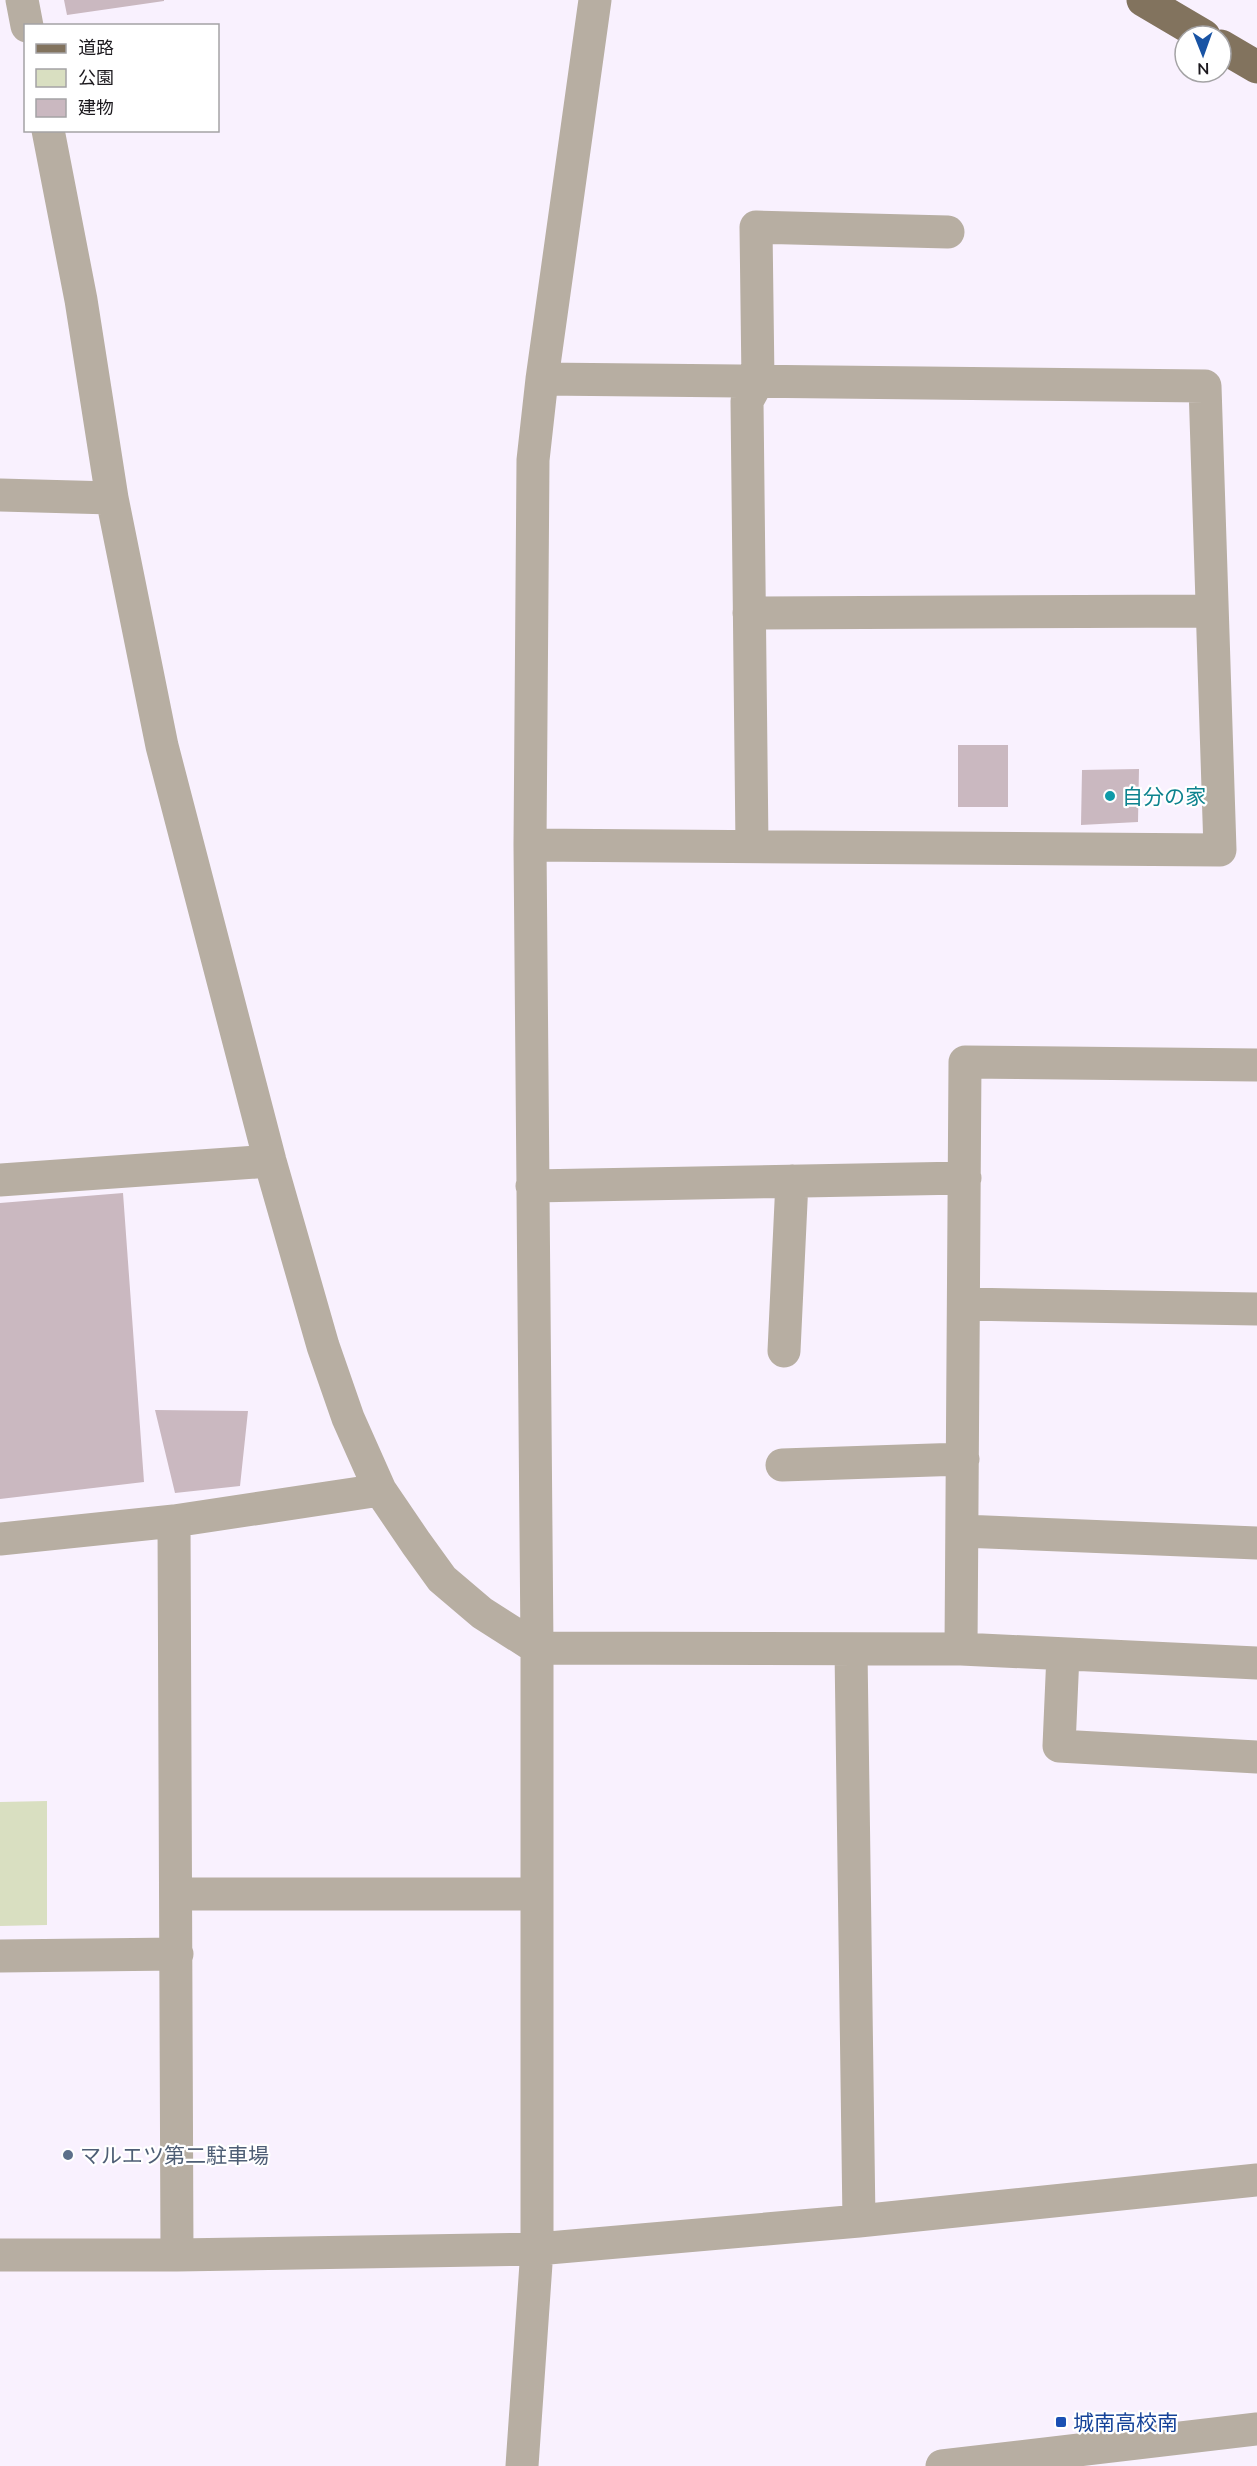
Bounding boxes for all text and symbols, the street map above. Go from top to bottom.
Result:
legend [24,24,219,132]
north arrow [1173,24,1233,84]
text: 道路 [78,36,114,59]
text: N [1197,59,1209,79]
text: 公園 [78,66,114,89]
text: 建物 [78,96,114,119]
place label: 自分の家 [1122,783,1206,809]
marker: 自分の家 [1103,789,1117,803]
place label: マルエツ第二駐車場 [80,2142,269,2168]
marker: マルエツ第二駐車場 [61,2148,75,2162]
place label: 城南高校南 [1073,2409,1178,2435]
marker: 城南高校南 [1054,2415,1068,2429]

